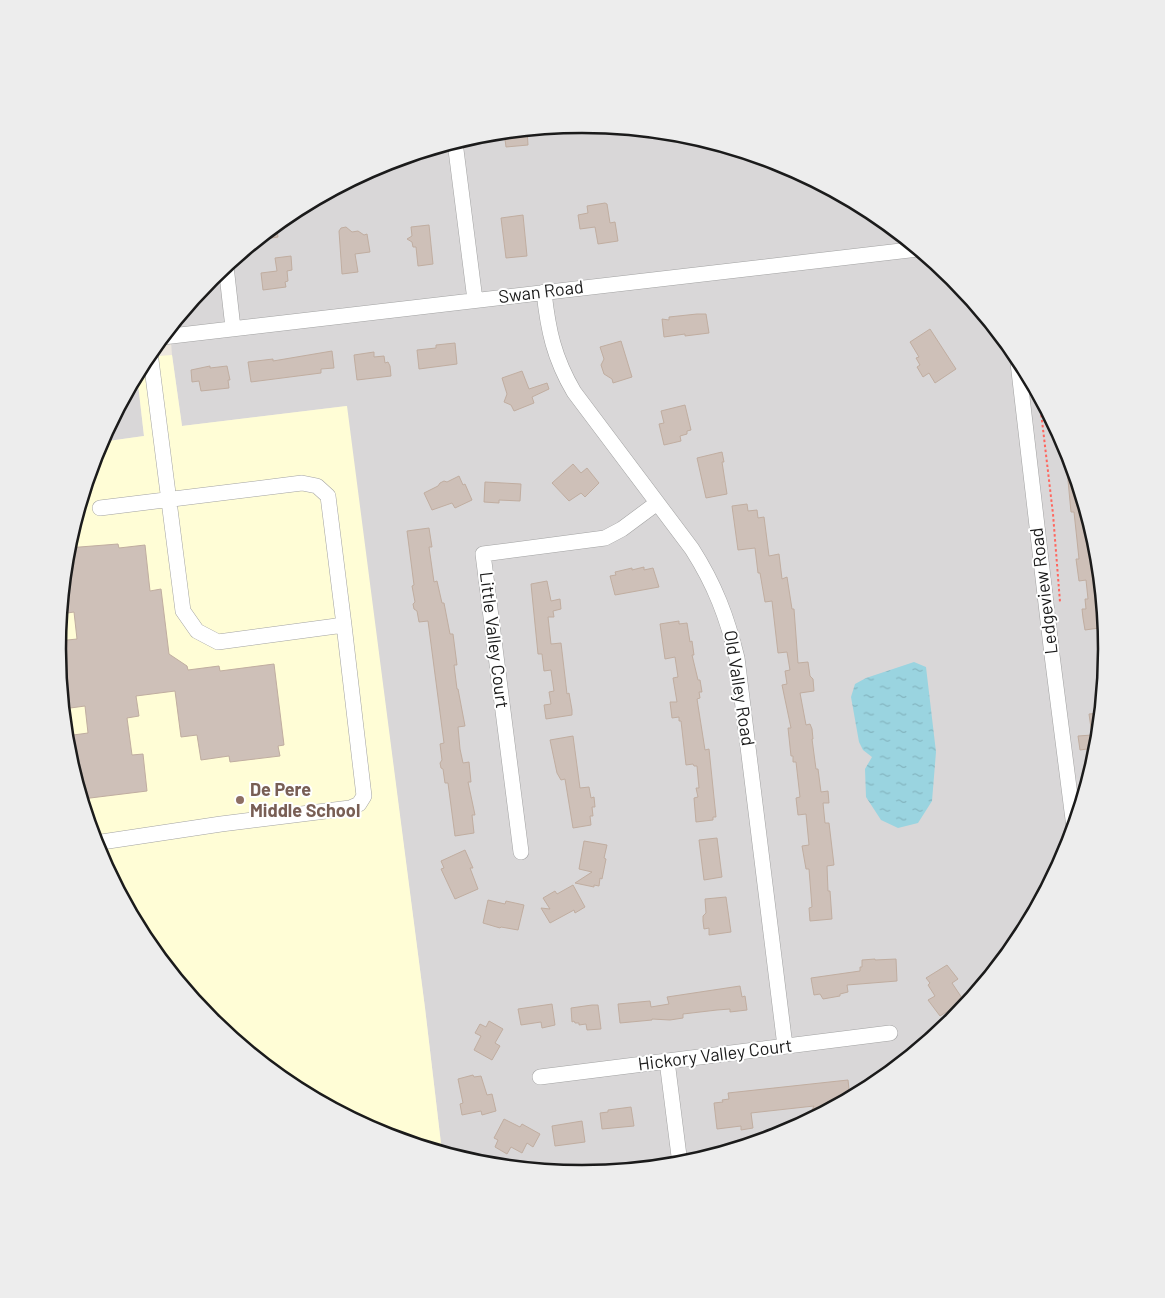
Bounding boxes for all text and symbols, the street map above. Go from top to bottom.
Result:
street label: Swan Road [497,275,585,307]
street label: Ledgeview Road [1024,526,1062,656]
street label: Little Valley Court [476,570,514,709]
street label: Old Valley Road [720,628,760,747]
place label: De Pere Middle School [250,778,360,821]
marker: De Pere Middle School [234,794,246,806]
street label: Hickory Valley Court [636,1034,793,1074]

